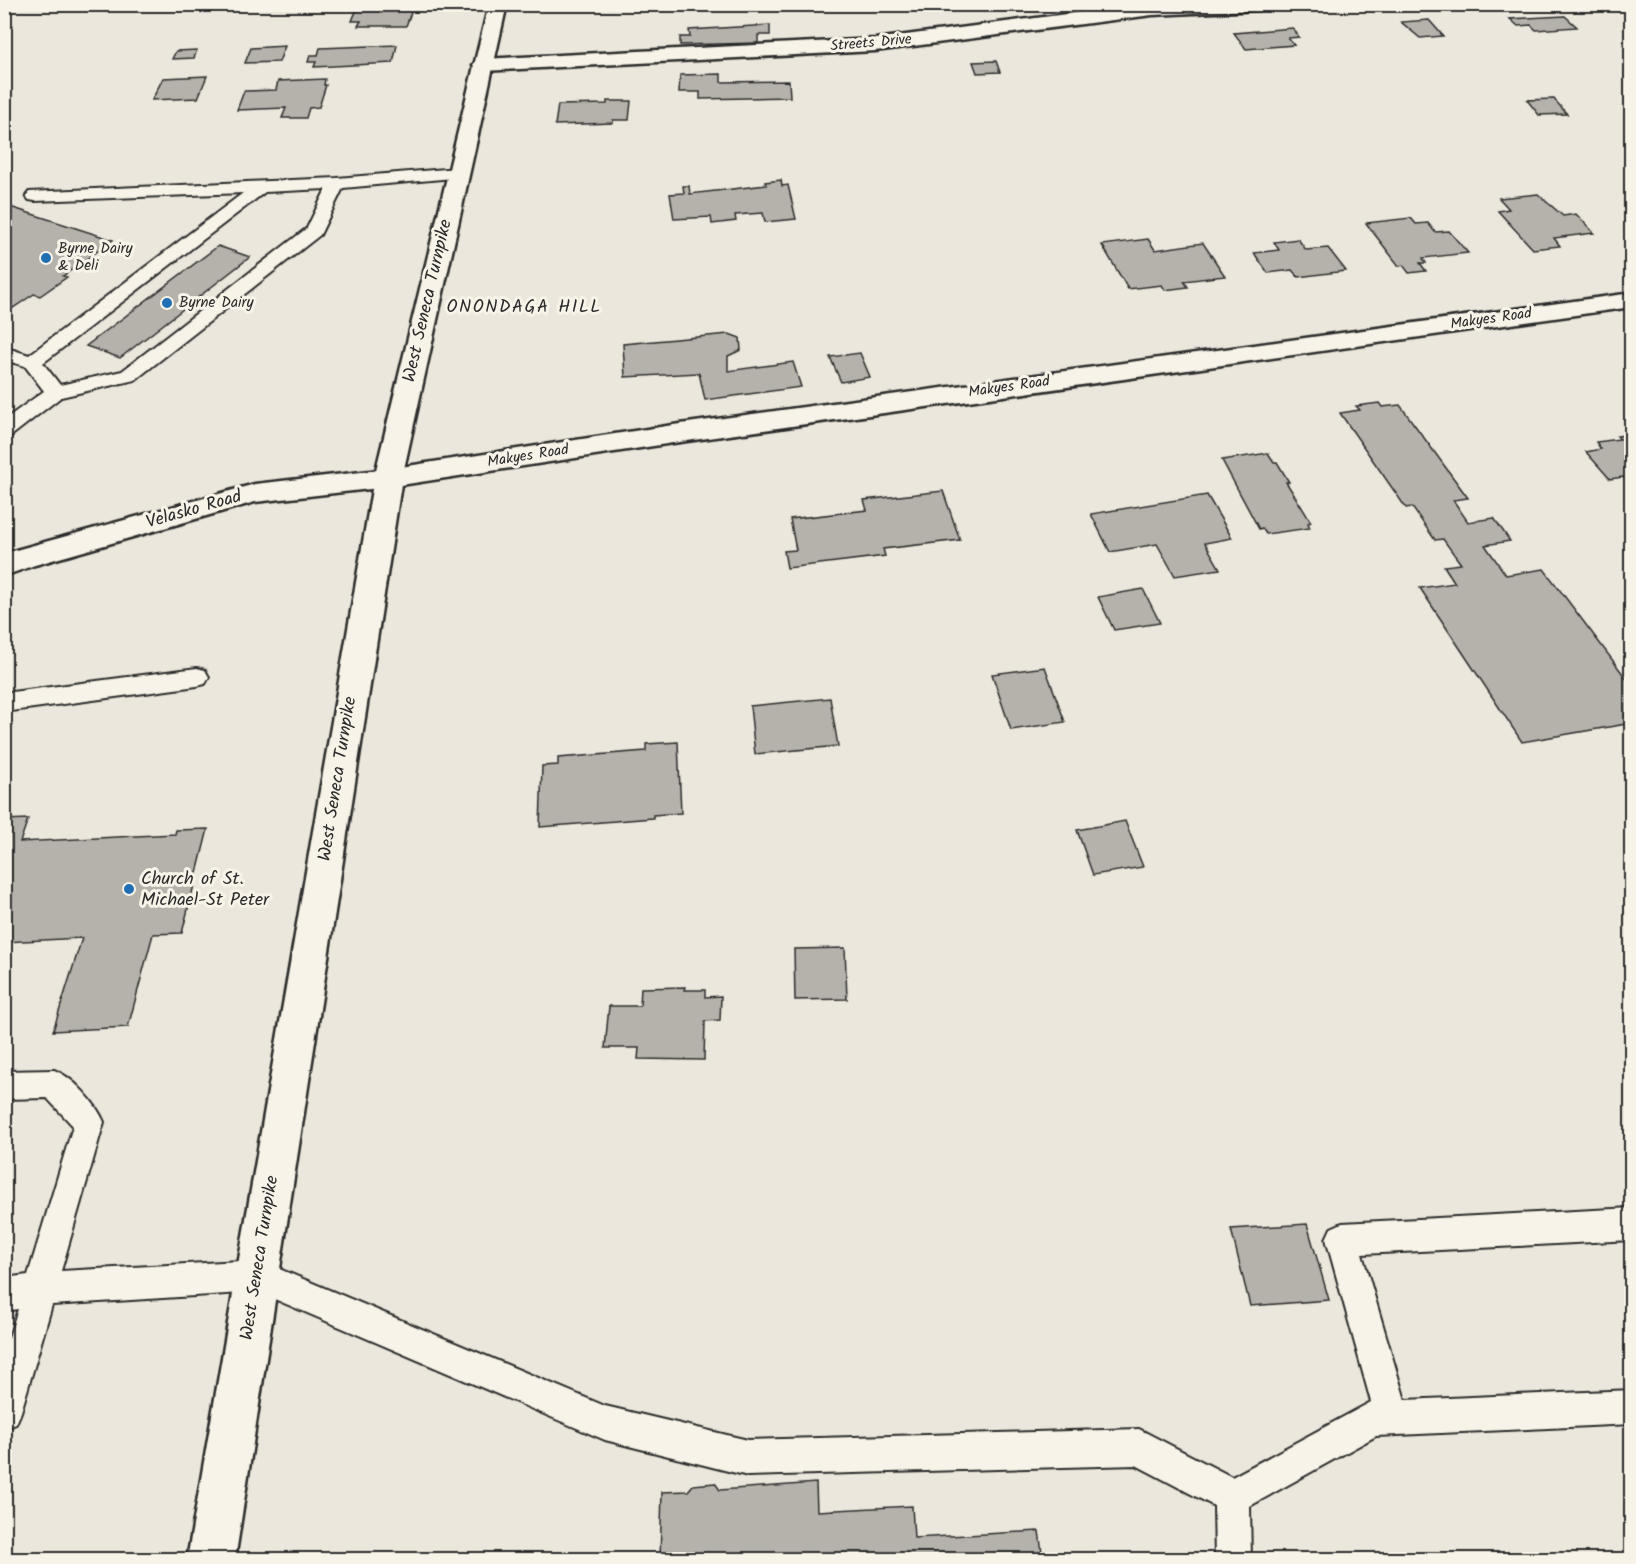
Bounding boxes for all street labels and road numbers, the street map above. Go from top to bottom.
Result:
street label: Streets Drive [829,27,913,59]
street label: West Seneca Turnpike [395,217,461,385]
street label: Makyes Road [1449,301,1534,337]
street label: Makyes Road [967,369,1052,405]
street label: Makyes Road [486,438,571,474]
street label: Velasko Road [143,482,246,537]
street label: West Seneca Turnpike [311,695,365,863]
street label: West Seneca Turnpike [233,1174,287,1342]

